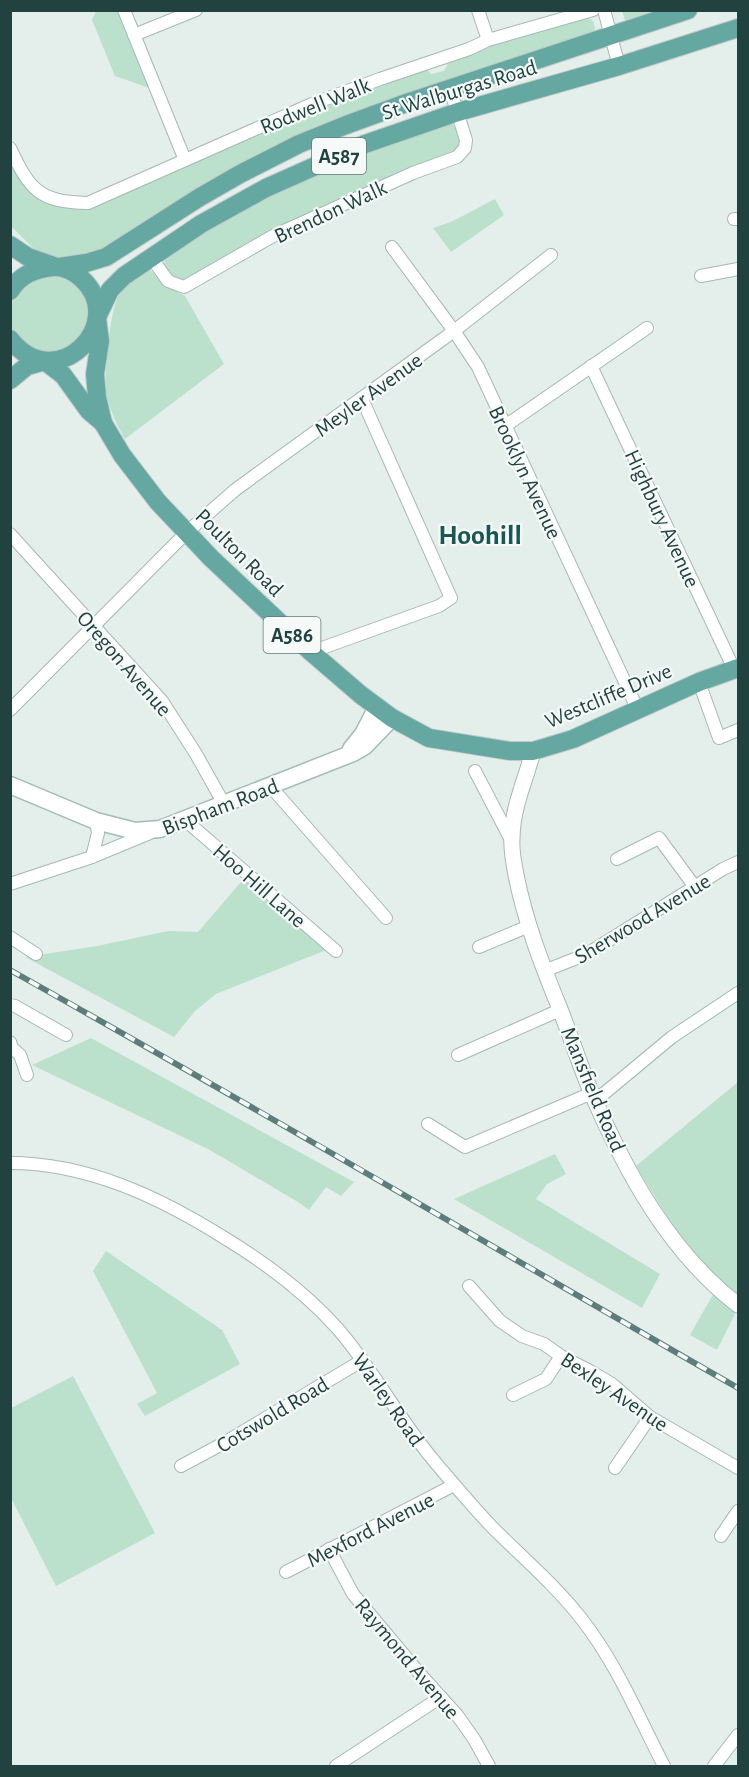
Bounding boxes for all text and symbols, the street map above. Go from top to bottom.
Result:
street label: St Walburgas Road [379,56,539,124]
street label: Rodwell Walk [257,74,374,138]
road number: A587 [312,138,366,174]
street label: Brendon Walk [271,176,390,247]
street label: Meyler Avenue [311,349,426,441]
street label: Brooklyn Avenue [485,402,566,542]
street label: Highbury Avenue [621,446,704,591]
street label: Poulton Road [191,505,287,601]
district label: Hoohill [438,522,522,550]
street label: Oregon Avenue [73,607,176,720]
road number: A586 [264,617,320,653]
street label: Westcliffe Drive [542,659,675,732]
street label: Bispham Road [159,775,282,839]
street label: Hoo Hill Lane [209,840,310,932]
street label: Sherwood Avenue [571,870,714,968]
street label: Mansfield Road [557,1024,629,1155]
street label: Bexley Avenue [557,1348,672,1436]
street label: Warley Road [348,1349,428,1450]
street label: Cotswold Road [213,1373,332,1457]
street label: Mexford Avenue [303,1488,438,1571]
street label: Raymond Avenue [351,1594,464,1723]

